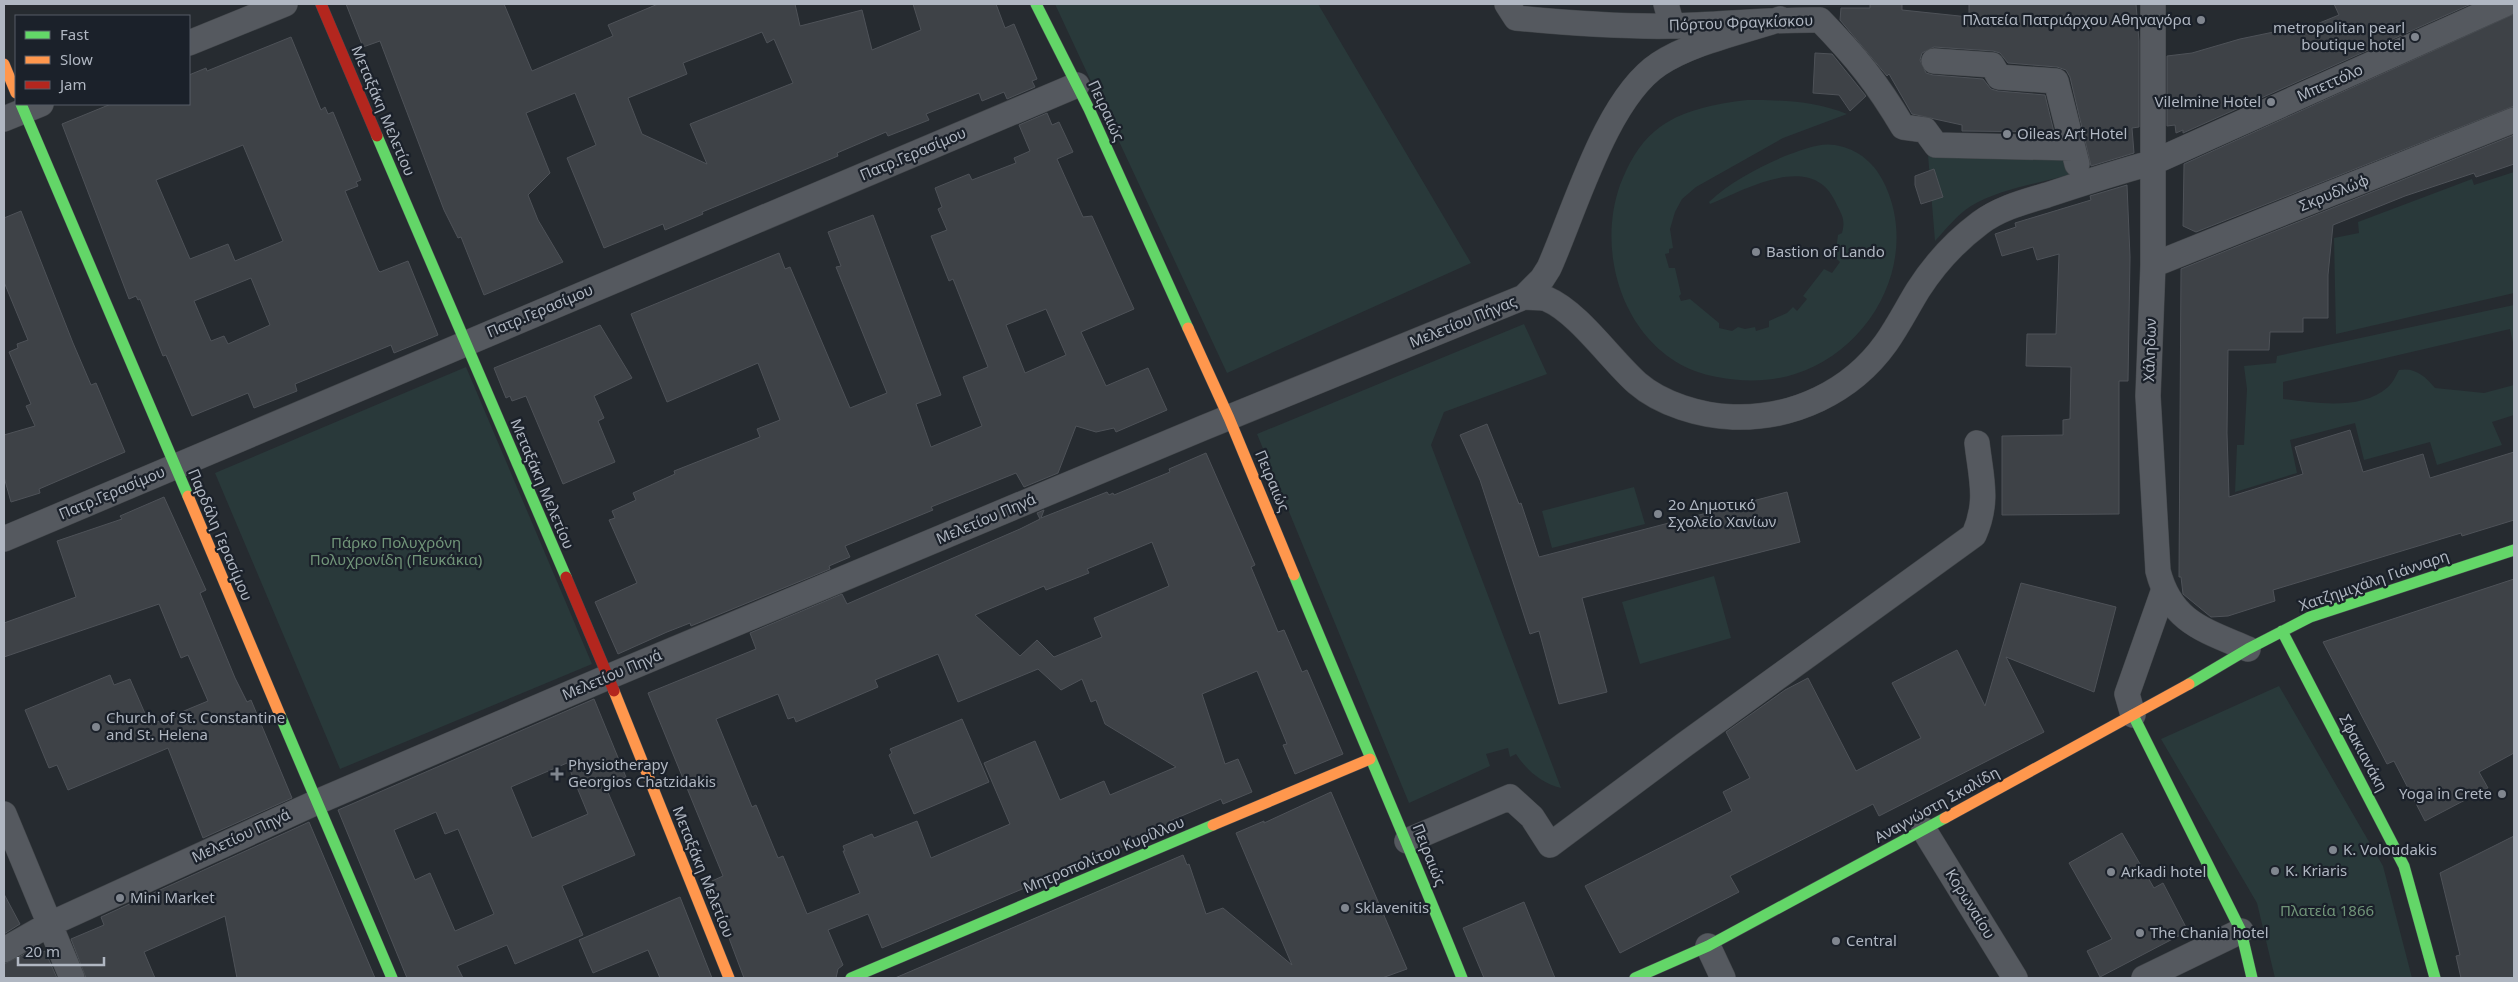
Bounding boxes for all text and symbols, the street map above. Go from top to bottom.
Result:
street label: Πόρτου Φραγκίσκου [1668,9,1814,35]
place label: Πλατεία Πατριάρχου Αθηναγόρα [1962,9,2192,29]
marker: Πλατεία Πατριάρχου Αθηναγόρα [2195,14,2207,26]
legend [15,15,190,105]
place label: metropolitan pearl boutique hotel [2273,17,2405,54]
text: Fast [60,24,89,44]
marker: metropolitan pearl boutique hotel [2409,31,2421,43]
street label: Μεταξάκη Μελετίου [347,42,420,179]
text: Slow [60,49,93,69]
street label: Μπεττόλο [2293,59,2366,106]
text: Jam [58,74,87,94]
street label: Πειραιώς [1084,77,1130,144]
place label: Vilelmine Hotel [2154,91,2261,111]
marker: Vilelmine Hotel [2265,96,2277,108]
street label: Πατρ.Γερασίμου [856,122,969,184]
place label: Oileas Art Hotel [2017,123,2127,143]
marker: Oileas Art Hotel [2001,128,2013,140]
street label: Σκρυδλώφ [2296,169,2372,215]
place label: Bastion of Lando [1766,241,1885,261]
marker: Bastion of Lando [1750,246,1762,258]
street label: Πατρ.Γερασίμου [483,279,596,341]
street label: Μελετίου Πήγας [1406,291,1519,352]
street label: Χάληδων [2138,318,2160,382]
street label: Μεταξάκη Μελετίου [506,415,579,552]
street label: Πειραιώς [1251,447,1295,515]
street label: Πατρ.Γερασίμου [55,461,168,523]
street label: Παρδάλη Γερασίμου [184,466,258,604]
street label: Μελετίου Πηγά [933,488,1039,548]
place label: 2ο Δημοτικό Σχολείο Χανίων [1668,494,1776,531]
marker: 2ο Δημοτικό Σχολείο Χανίων [1652,508,1664,520]
park label: Πάρκο Πολυχρόνη Πολυχρονίδη (Πευκάκια) [310,532,482,569]
street label: Χατζημιχάλη Γιάνναρη [2296,545,2451,615]
street label: Μελετίου Πηγά [559,644,665,704]
place label: Church of St. Constantine and St. Helena [106,707,285,744]
street label: Σφακιανάκη [2335,710,2393,795]
marker: Church of St. Constantine and St. Helena [90,721,102,733]
place label: Physiotherapy Georgios Chatzidakis [568,754,716,791]
street label: Αναγνώστη Σκαλίδη [1871,762,2002,847]
marker: Physiotherapy Georgios Chatzidakis [550,767,564,781]
place label: Yoga in Crete [2399,783,2492,803]
marker: Yoga in Crete [2496,788,2508,800]
street label: Μελετίου Πηγά [188,803,294,867]
street label: Μεταξάκη Μελετίου [668,803,739,940]
street label: Μητροπολίτου Κυρίλλου [1020,811,1187,897]
street label: Πειραιώς [1408,821,1451,889]
place label: K. Voloudakis [2343,839,2437,859]
marker: K. Voloudakis [2327,844,2339,856]
place label: K. Kriaris [2285,860,2347,880]
place label: Arkadi hotel [2121,861,2206,881]
street label: Κορωναίου [1942,865,2000,942]
marker: K. Kriaris [2269,865,2281,877]
marker: Arkadi hotel [2105,866,2117,878]
place label: Mini Market [130,887,215,907]
marker: Mini Market [114,892,126,904]
place label: Sklavenitis [1355,897,1429,917]
park label: Πλατεία 1866 [2280,900,2374,920]
marker: Sklavenitis [1339,902,1351,914]
place label: The Chania hotel [2150,922,2269,942]
marker: The Chania hotel [2134,927,2146,939]
place label: Central [1846,930,1897,950]
scale bar [18,934,104,966]
marker: Central [1830,935,1842,947]
text: 20 m [25,941,60,961]

